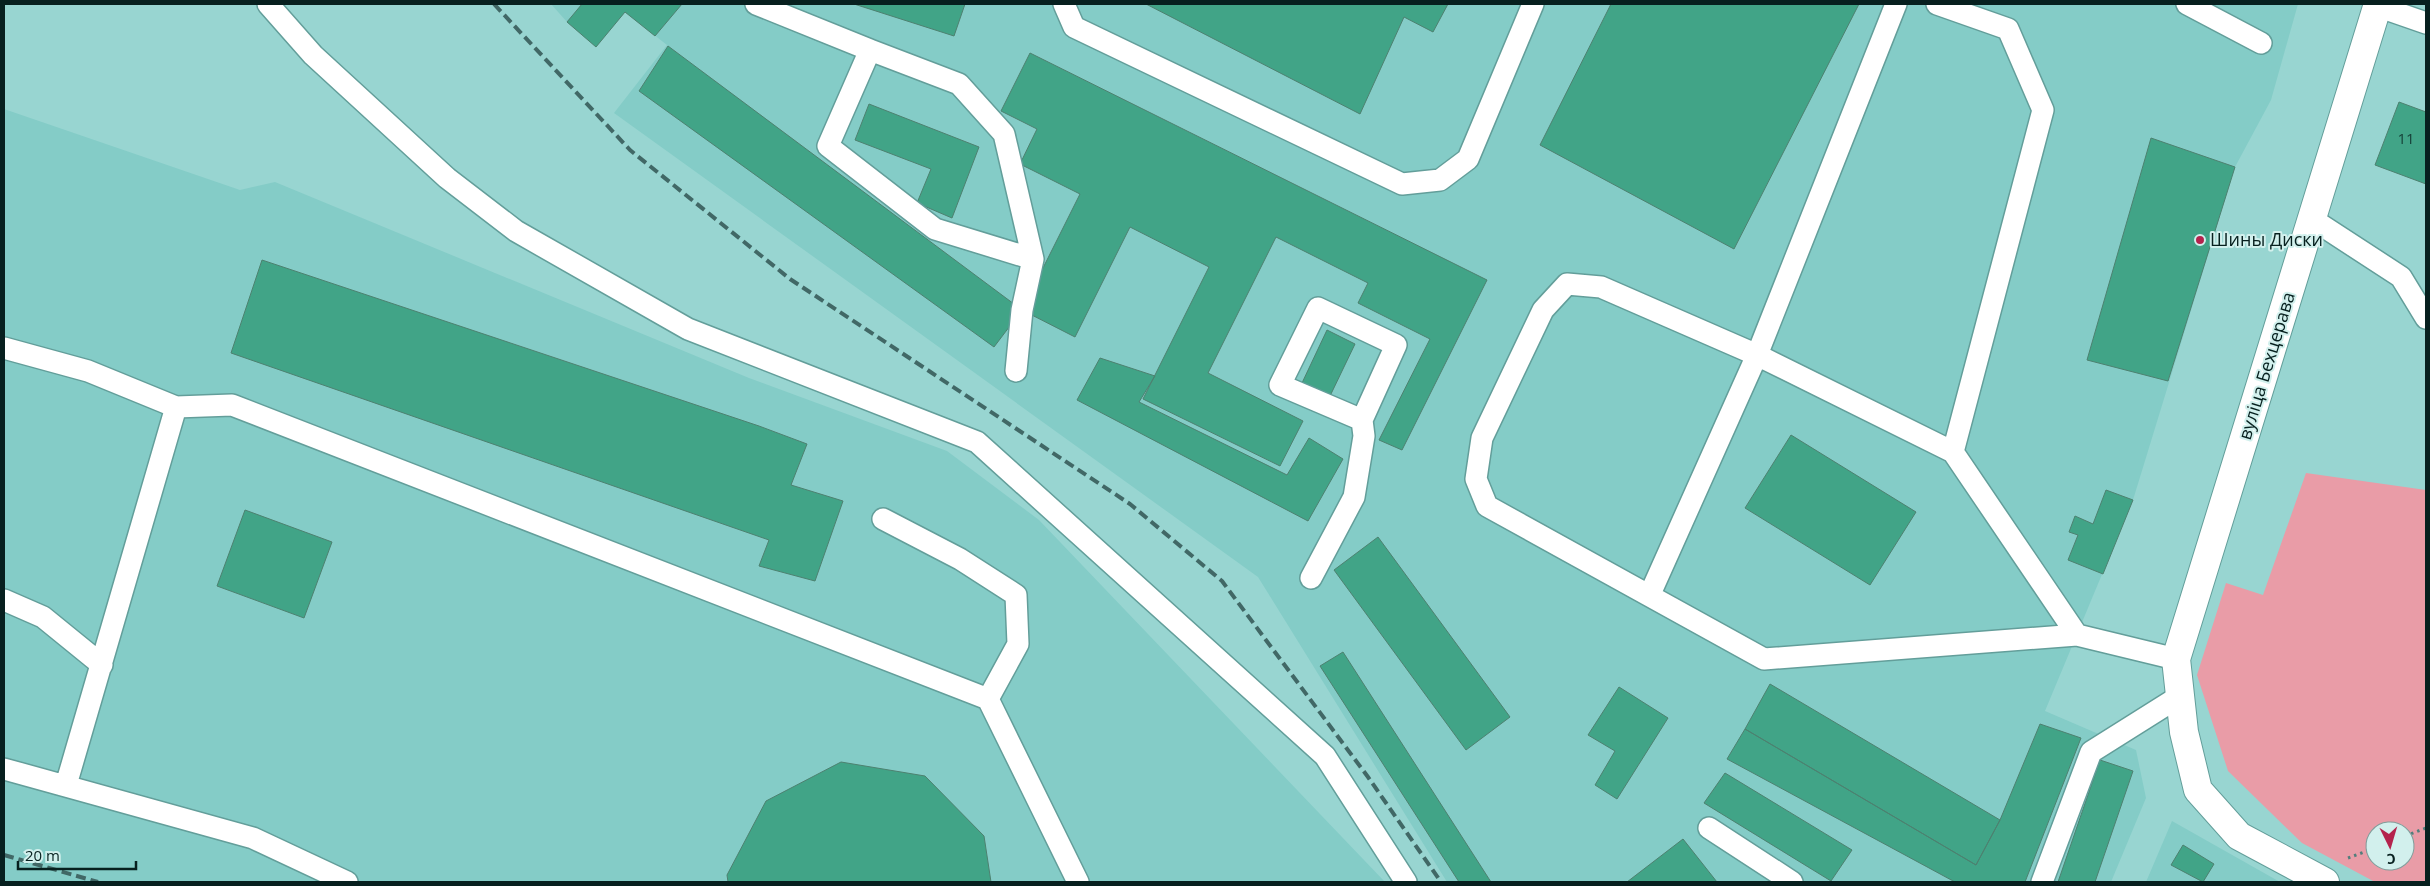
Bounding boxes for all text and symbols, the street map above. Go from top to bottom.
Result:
house number: 11 [2397,128,2415,148]
place label: Шины Диски [2210,227,2323,251]
marker: Шины Диски [2194,234,2206,246]
street label: вуліца Бехцерава [2232,289,2300,443]
north arrow [2365,821,2415,871]
scale bar [18,838,135,870]
text: 20 m [25,845,60,865]
text: С [2386,850,2396,869]

